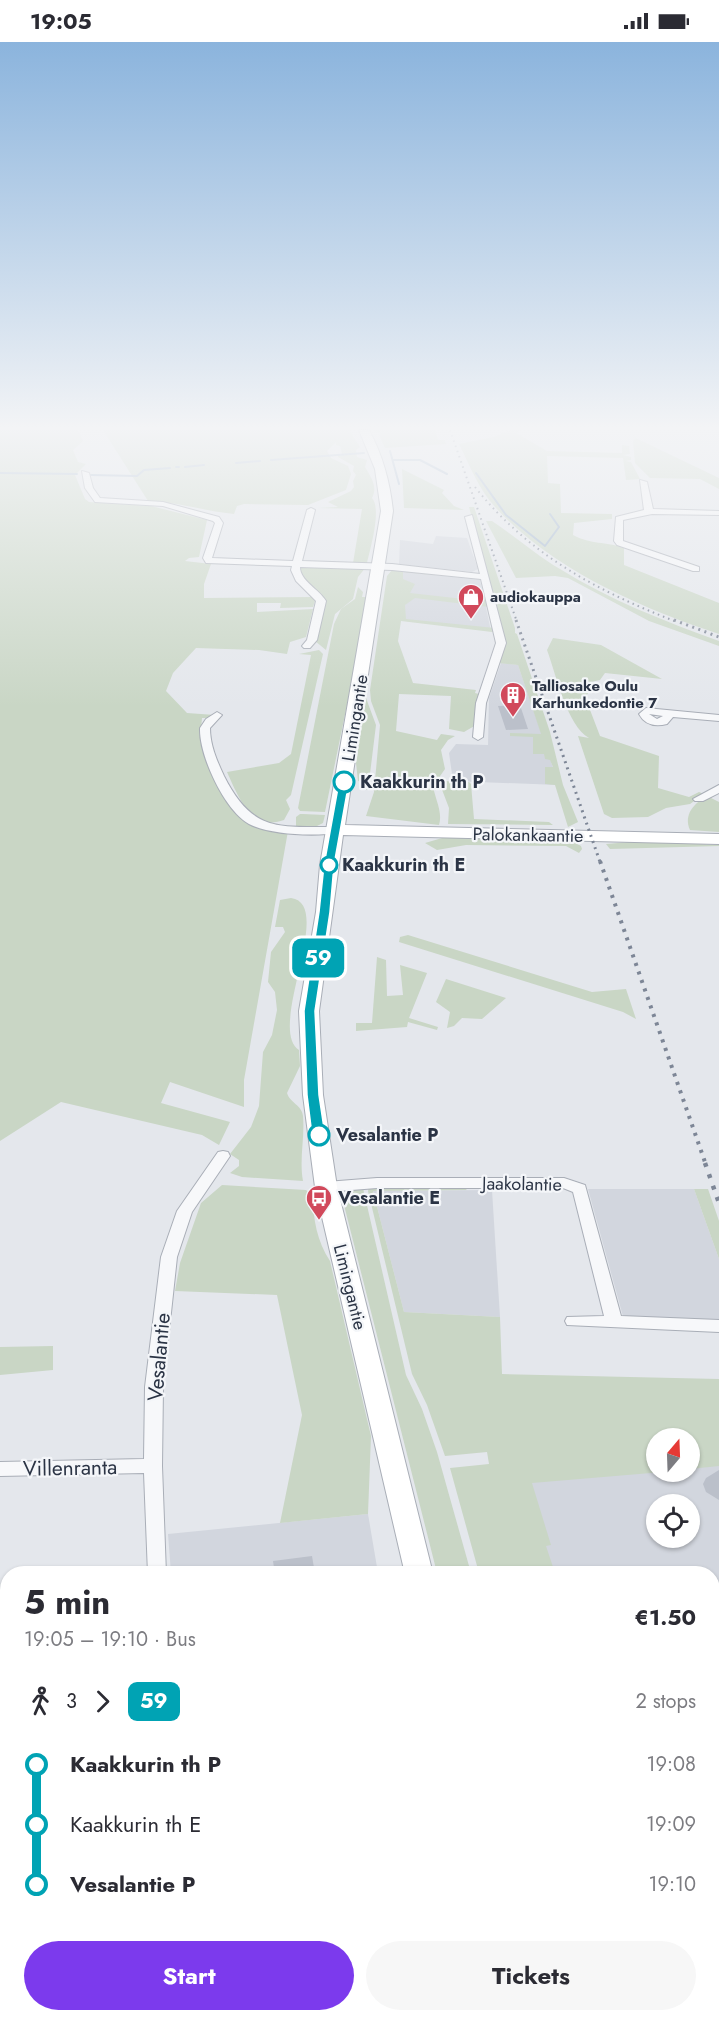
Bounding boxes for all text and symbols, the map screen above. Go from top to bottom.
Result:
text: 19:05 [30,5,92,37]
shop icon: audiokauppa [456,582,486,620]
place label: audiokauppa [490,586,581,608]
street label: Limingantie [335,673,375,763]
place label: Talliosake Oulu Karhunkedontie 7 [532,675,658,714]
building icon: Talliosake Oulu Karhunkedontie 7 [498,680,528,718]
place label: Kaakkurin th P [360,769,484,795]
marker: Kaakkurin th P [333,771,355,793]
street label: Palokankaantie [472,821,584,849]
place label: Kaakkurin th E [342,852,465,878]
marker: Kaakkurin th E [320,856,338,874]
line badge: 59 [291,938,345,978]
text: 59 [304,943,332,973]
place label: Vesalantie P [335,1122,439,1148]
marker: Vesalantie P [308,1124,330,1146]
street label: Jaakolantie [480,1170,562,1198]
bus stop icon: Vesalantie E [304,1183,334,1221]
place label: Vesalantie E [337,1185,440,1211]
street label: Limingantie [327,1241,373,1333]
street label: Vesalantie [140,1311,178,1403]
north arrow [646,1428,700,1482]
map controls [646,1428,700,1548]
street label: Villenranta [23,1452,117,1484]
button: locate [646,1494,700,1548]
text: 5 min [24,1579,110,1626]
text: €1.50 [635,1601,696,1633]
text: 19:05 – 19:10 · Bus [24,1625,196,1654]
icon: walk [24,1685,57,1718]
icon: forward [86,1685,119,1718]
text: 59 [140,1686,168,1716]
text: 3 [66,1687,77,1716]
text: 2 stops [635,1687,696,1716]
text: Kaakkurin th P [70,1748,221,1780]
text: 19:08 [647,1750,696,1779]
text: Kaakkurin th E [70,1808,201,1840]
text: 19:09 [646,1810,696,1839]
text: Vesalantie P [70,1868,195,1900]
text: 19:10 [648,1870,696,1899]
button: Start [24,1941,354,2010]
button: Tickets [366,1941,696,2010]

